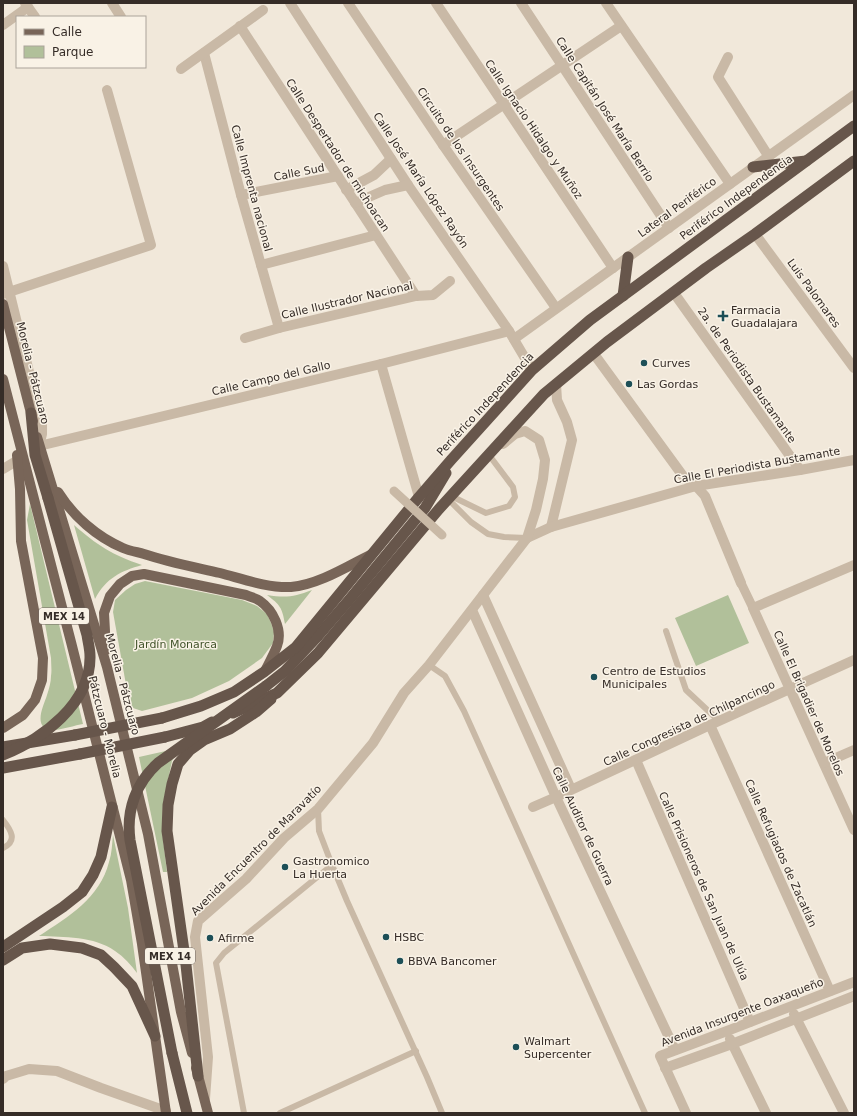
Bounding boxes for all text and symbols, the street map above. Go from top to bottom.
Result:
legend [16,16,146,68]
text: Calle [52,25,82,39]
street label: Calle Capitán José María Berrio [553,35,656,184]
text: Parque [52,45,93,59]
street label: Calle Ignacio Hidalgo y Muñoz [482,57,585,202]
street label: Calle Despertador de michoacan [283,76,392,234]
street label: Circuito de los Insurgentes [414,85,507,214]
street label: Calle José María López Rayón [370,110,471,251]
street label: Calle Imprenta nacional [228,123,275,253]
street label: Periférico Independencia [677,152,795,243]
street label: Calle Sud [272,161,326,184]
street label: Lateral Periférico [636,175,719,240]
street label: Luis Palomares [784,256,843,331]
street label: Calle Ilustrador Nacional [280,279,414,322]
place label: Farmacia Guadalajara [731,304,798,330]
street label: 2a. de Periodista Bustamante [695,305,799,446]
marker: Farmacia Guadalajara [718,311,728,321]
street label: Morelia - Pátzcuaro [14,321,52,426]
street label: Periférico Independencia [434,350,537,459]
place label: Curves [652,357,690,370]
street label: Calle Campo del Gallo [210,358,332,398]
marker: Curves [639,358,649,368]
place label: Las Gordas [637,378,698,391]
marker: Las Gordas [624,379,634,389]
street label: Calle El Periodista Bustamante [673,444,842,487]
road number: MEX 14 [39,608,89,624]
street label: Calle El Brigadier de Morelos [770,628,847,778]
street label: Morelia - Pátzcuaro [103,632,142,737]
park label: Jardín Monarca [134,638,217,651]
place label: Centro de Estudios Municipales [602,665,706,691]
marker: Centro de Estudios Municipales [589,672,599,682]
street label: Pátzcuaro - Morelia [86,675,124,780]
street label: Calle Congresista de Chilpancingo [601,678,777,769]
street label: Calle Auditor de Guerra [549,765,616,888]
street label: Calle Refugiados de Zacatlán [742,777,819,929]
street label: Avenida Encuentro de Maravatío [188,782,324,918]
street label: Calle Prisioneros de San Juan de Ulúa [656,790,751,983]
place label: Gastronomico La Huerta [293,855,370,881]
marker: Gastronomico La Huerta [280,862,290,872]
place label: HSBC [394,931,425,944]
place label: Afirme [218,932,254,945]
marker: HSBC [381,932,391,942]
marker: Afirme [205,933,215,943]
road number: MEX 14 [145,948,195,964]
place label: BBVA Bancomer [408,955,497,968]
marker: BBVA Bancomer [395,956,405,966]
street label: Avenida Insurgente Oaxaqueño [659,975,826,1050]
place label: Walmart Supercenter [524,1035,592,1061]
marker: Walmart Supercenter [511,1042,521,1052]

